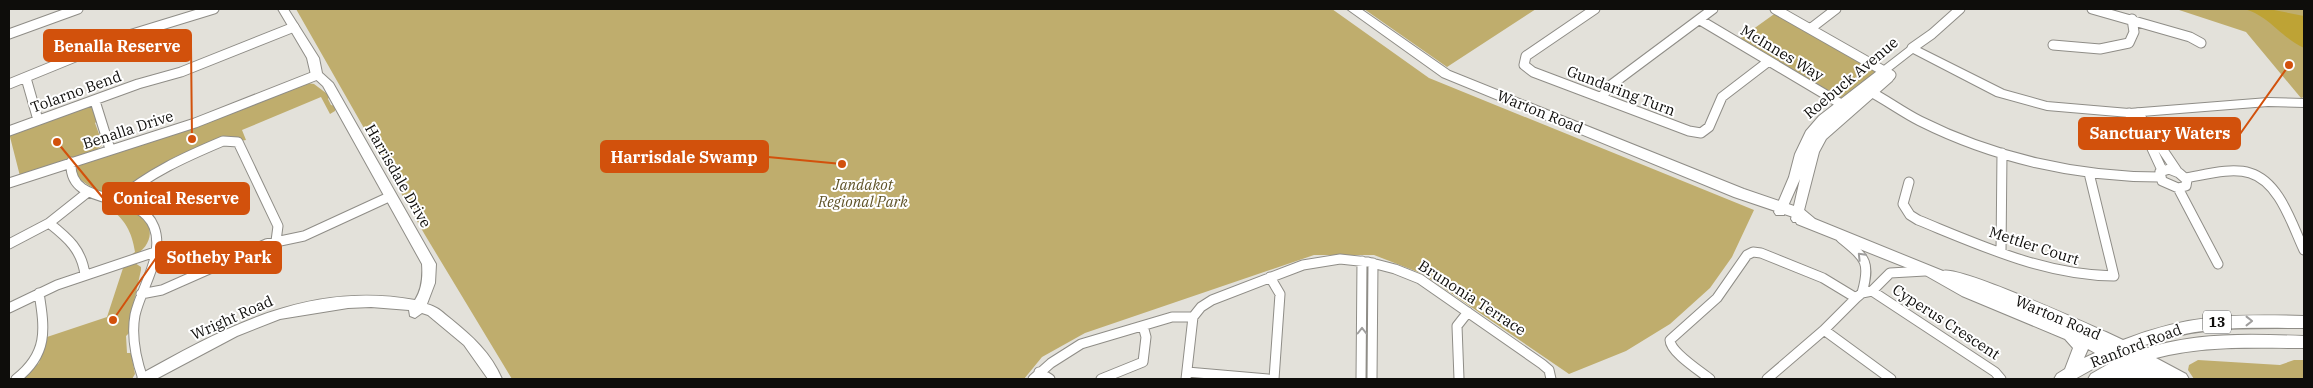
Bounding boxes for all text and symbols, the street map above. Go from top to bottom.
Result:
street label: McInnes Way [1737,20,1827,85]
callout: Benalla Reserve [44,30,191,61]
street label: Roebuck Avenue [1800,33,1902,123]
text: Benalla Reserve [53,36,181,56]
street label: Gundaring Turn [1564,61,1678,120]
street label: Tolarno Bend [28,66,124,117]
street label: Warton Road [1494,86,1586,137]
street label: Benalla Drive [80,106,176,153]
callout: Sanctuary Waters [2079,118,2240,149]
street label: Harrisdale Drive [361,121,436,231]
text: Sanctuary Waters [2090,123,2230,143]
callout: Harrisdale Swamp [601,141,768,172]
text: Harrisdale Swamp [610,147,758,167]
park label: Jandakot Regional Park [817,175,908,211]
callout: Conical Reserve [103,183,249,214]
text: Conical Reserve [113,188,239,208]
street label: Mettler Court [1987,222,2082,269]
callout: Sotheby Park [156,242,281,273]
text: Sotheby Park [166,247,272,267]
one-way arrow [1858,253,1867,262]
street label: Brunonia Terrace [1415,256,1530,339]
street label: Cyperus Crescent [1889,280,2004,363]
street label: Wright Road [188,291,276,344]
street label: Warton Road [2013,291,2104,344]
road number: 13 [2203,311,2231,334]
one-way arrow [2246,316,2253,326]
street label: Ranford Road [2087,319,2184,372]
one-way arrow [1357,326,1367,334]

